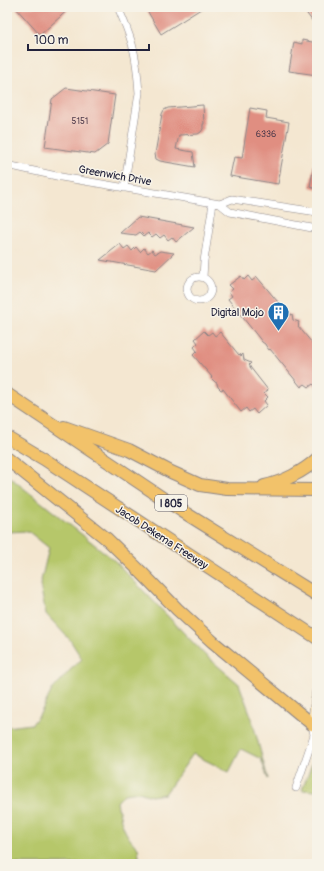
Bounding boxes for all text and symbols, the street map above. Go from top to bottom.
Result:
scale bar [28,26,149,52]
text: 100 m [34,33,69,48]
house number: 5151 [72,116,88,127]
house number: 6336 [256,129,276,140]
street label: Greenwich Drive [77,163,153,188]
building icon: Digital Mojo [266,299,292,332]
place label: Digital Mojo [211,306,264,319]
road number: I 805 [155,495,187,511]
street label: Jacob Dekema Freeway [113,503,211,572]

